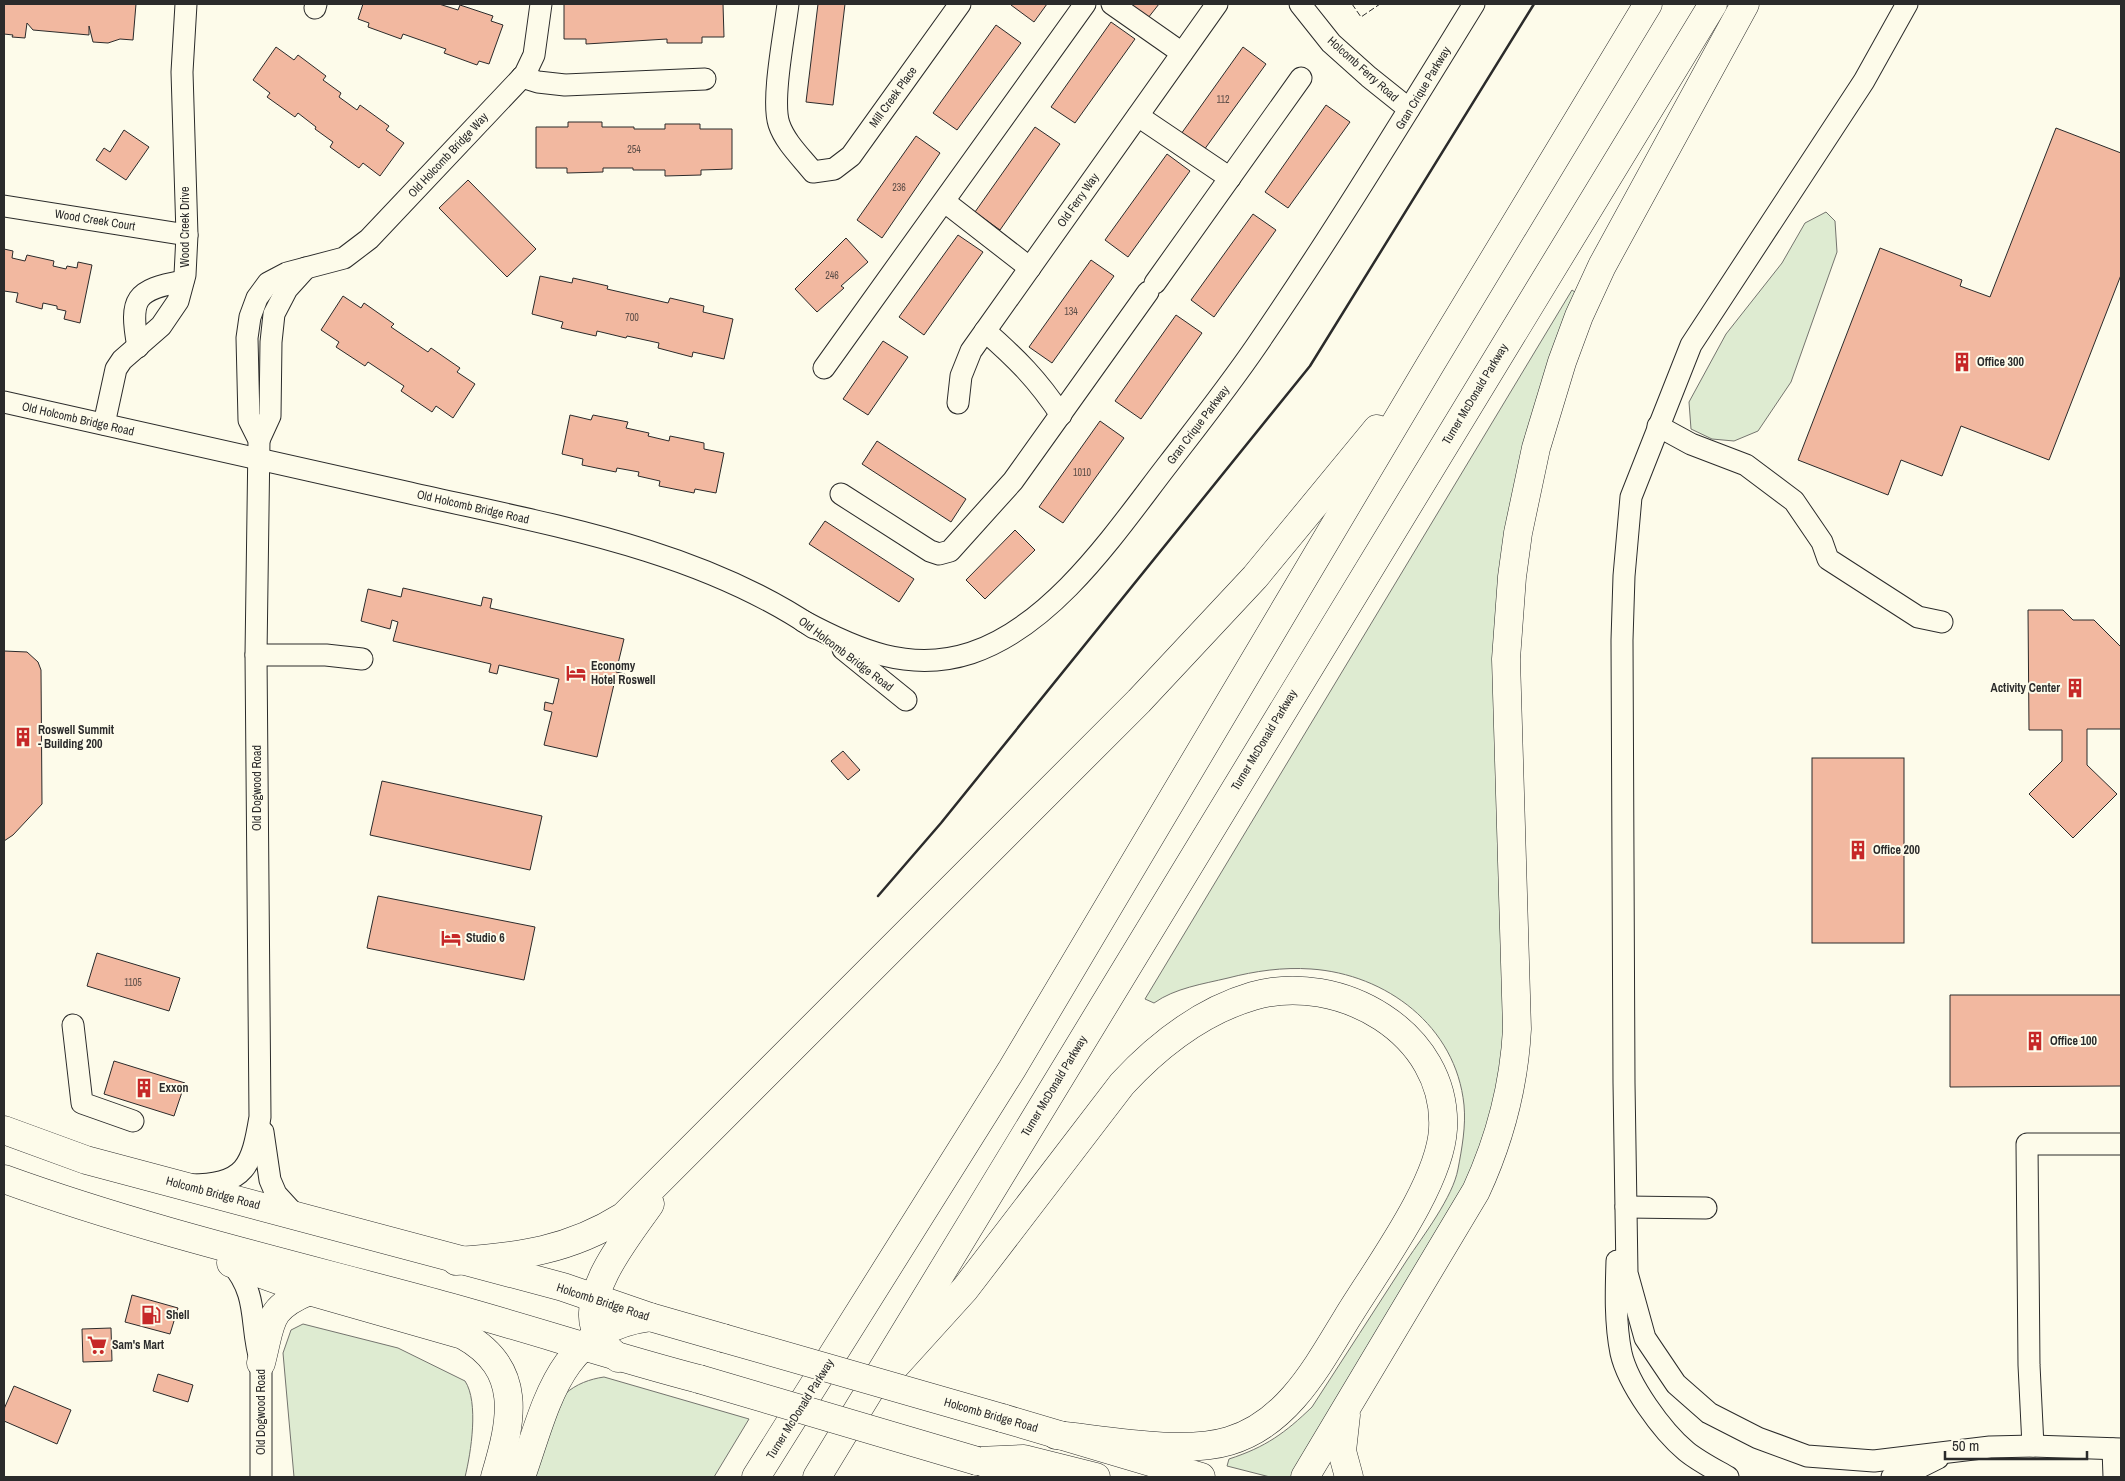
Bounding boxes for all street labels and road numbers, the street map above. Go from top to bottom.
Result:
street label: Holcomb Ferry Road [1324,33,1402,105]
street label: Gran Crique Parkway [1392,43,1454,133]
street label: Mill Creek Place [865,63,921,131]
street label: Old Holcomb Bridge Way [404,109,492,201]
street label: Old Ferry Way [1053,170,1103,230]
street label: Wood Creek Drive [177,187,193,267]
street label: Wood Creek Court [54,206,137,234]
street label: Turner McDonald Parkway [1438,340,1512,448]
street label: Gran Crique Parkway [1163,382,1233,468]
street label: Old Holcomb Bridge Road [20,398,136,440]
street label: Old Holcomb Bridge Road [415,486,531,528]
street label: Old Holcomb Bridge Road [795,613,897,695]
street label: Turner McDonald Parkway [1227,686,1301,794]
street label: Old Dogwood Road [249,745,265,831]
street label: Turner McDonald Parkway [1017,1032,1091,1140]
street label: Holcomb Bridge Road [164,1173,262,1213]
street label: Holcomb Bridge Road [554,1279,652,1325]
street label: Turner McDonald Parkway [763,1356,837,1462]
street label: Old Dogwood Road [253,1369,269,1455]
street label: Holcomb Bridge Road [942,1394,1040,1436]

